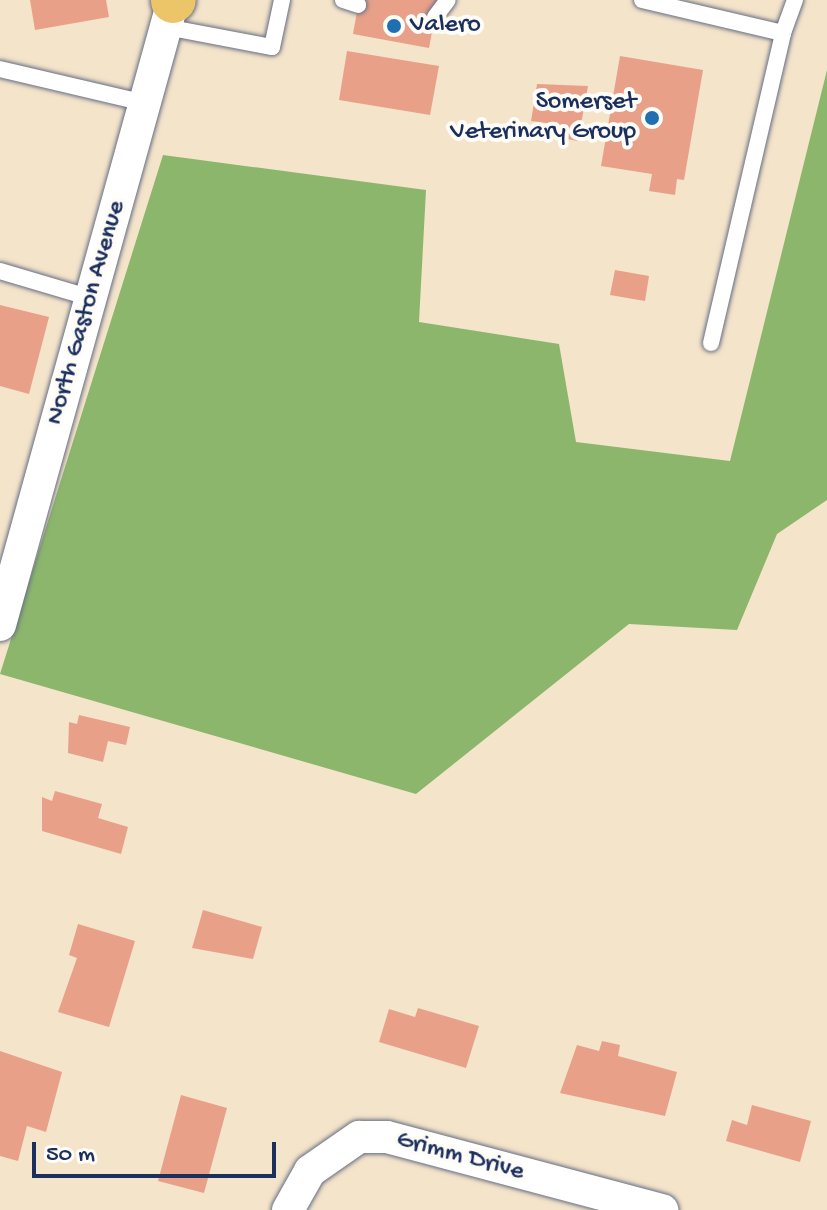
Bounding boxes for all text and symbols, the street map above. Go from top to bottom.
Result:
place label: Valero [410,10,481,42]
marker: Valero [385,17,403,35]
place label: Somerset Veterinary Group [450,87,636,148]
marker: Somerset Veterinary Group [643,109,661,127]
street label: North Gaston Avenue [40,197,134,429]
street label: Grimm Drive [393,1125,527,1189]
scale bar [36,1126,280,1176]
text: 50 m [46,1141,95,1170]

